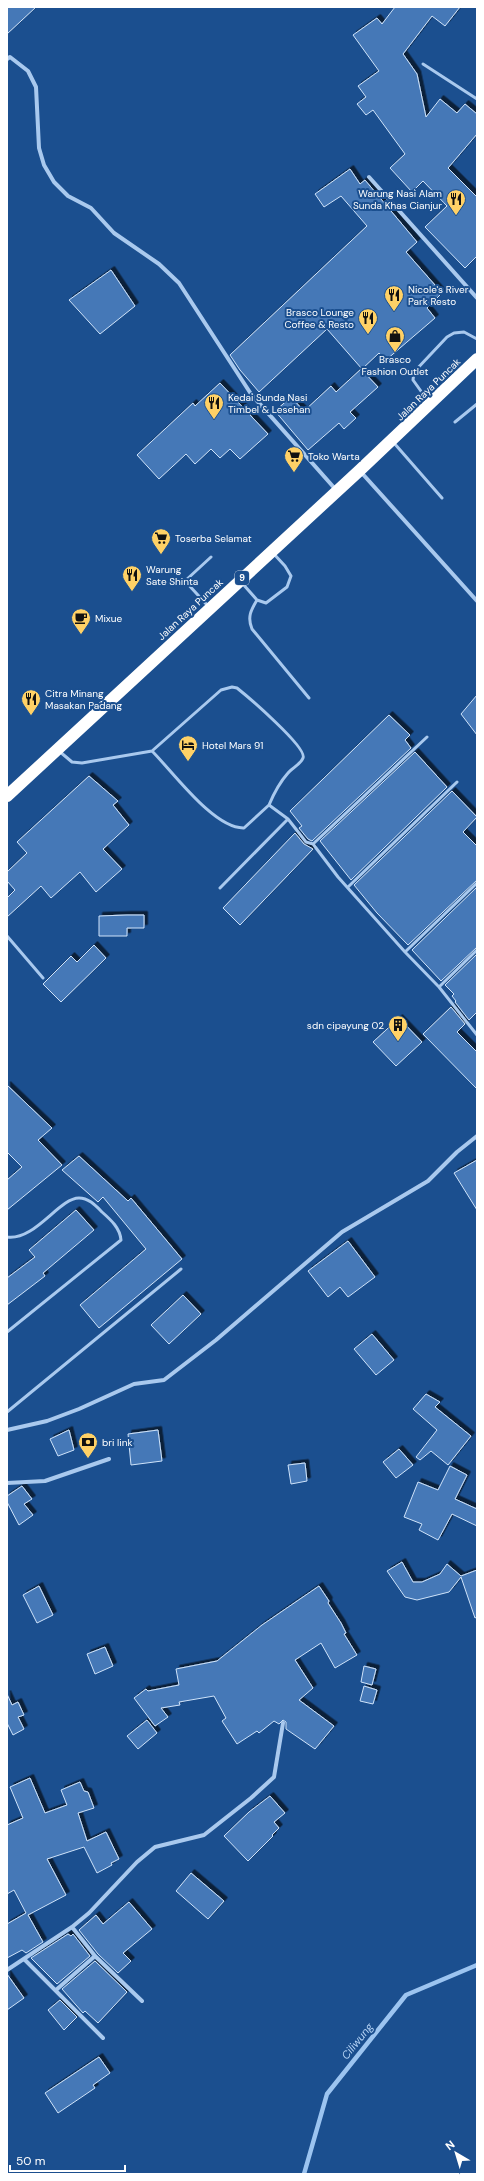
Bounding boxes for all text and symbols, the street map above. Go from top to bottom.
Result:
place label: Warung Nasi Alam Sunda Khas Cianjur [353,187,442,212]
restaurant icon: Warung Nasi Alam Sunda Khas Cianjur [445,188,467,216]
place label: Nicole's River Park Resto [408,283,469,308]
restaurant icon: Nicole's River Park Resto [383,284,405,312]
place label: Brasco Lounge Coffee & Resto [284,306,354,331]
restaurant icon: Brasco Lounge Coffee & Resto [357,307,379,335]
shop icon: Brasco Fashion Outlet [384,325,406,353]
place label: Brasco Fashion Outlet [362,353,429,378]
street label: Jalan Raya Puncak [393,355,463,423]
place label: Kedai Sunda Nasi Timbel & Lesehan [228,391,310,416]
restaurant icon: Kedai Sunda Nasi Timbel & Lesehan [203,392,225,420]
supermarket icon: Toko Warta [283,445,305,473]
place label: Toko Warta [308,450,360,463]
supermarket icon: Toserba Selamat [150,527,172,555]
place label: Toserba Selamat [175,532,252,545]
place label: Warung Sate Shinta [146,563,198,588]
restaurant icon: Warung Sate Shinta [121,564,143,592]
road number: 9 [235,571,249,585]
street label: Jalan Raya Puncak [155,576,226,643]
cafe icon: Mixue [70,607,92,635]
place label: Mixue [95,612,122,625]
place label: Citra Minang Masakan Padang [45,687,123,712]
restaurant icon: Citra Minang Masakan Padang [20,688,42,716]
hotel icon: Hotel Mars 91 [177,734,199,762]
place label: Hotel Mars 91 [202,739,263,752]
building icon: sdn cipayung 02 [387,1014,409,1042]
place label: sdn cipayung 02 [307,1019,384,1032]
bank icon: bri link [77,1431,99,1459]
place label: bri link [102,1436,132,1449]
water label: Ciliwung [338,2019,376,2062]
north arrow [436,2133,476,2173]
text: N [442,2137,457,2153]
scale bar [10,2147,125,2173]
text: 50 m [16,2153,45,2169]

